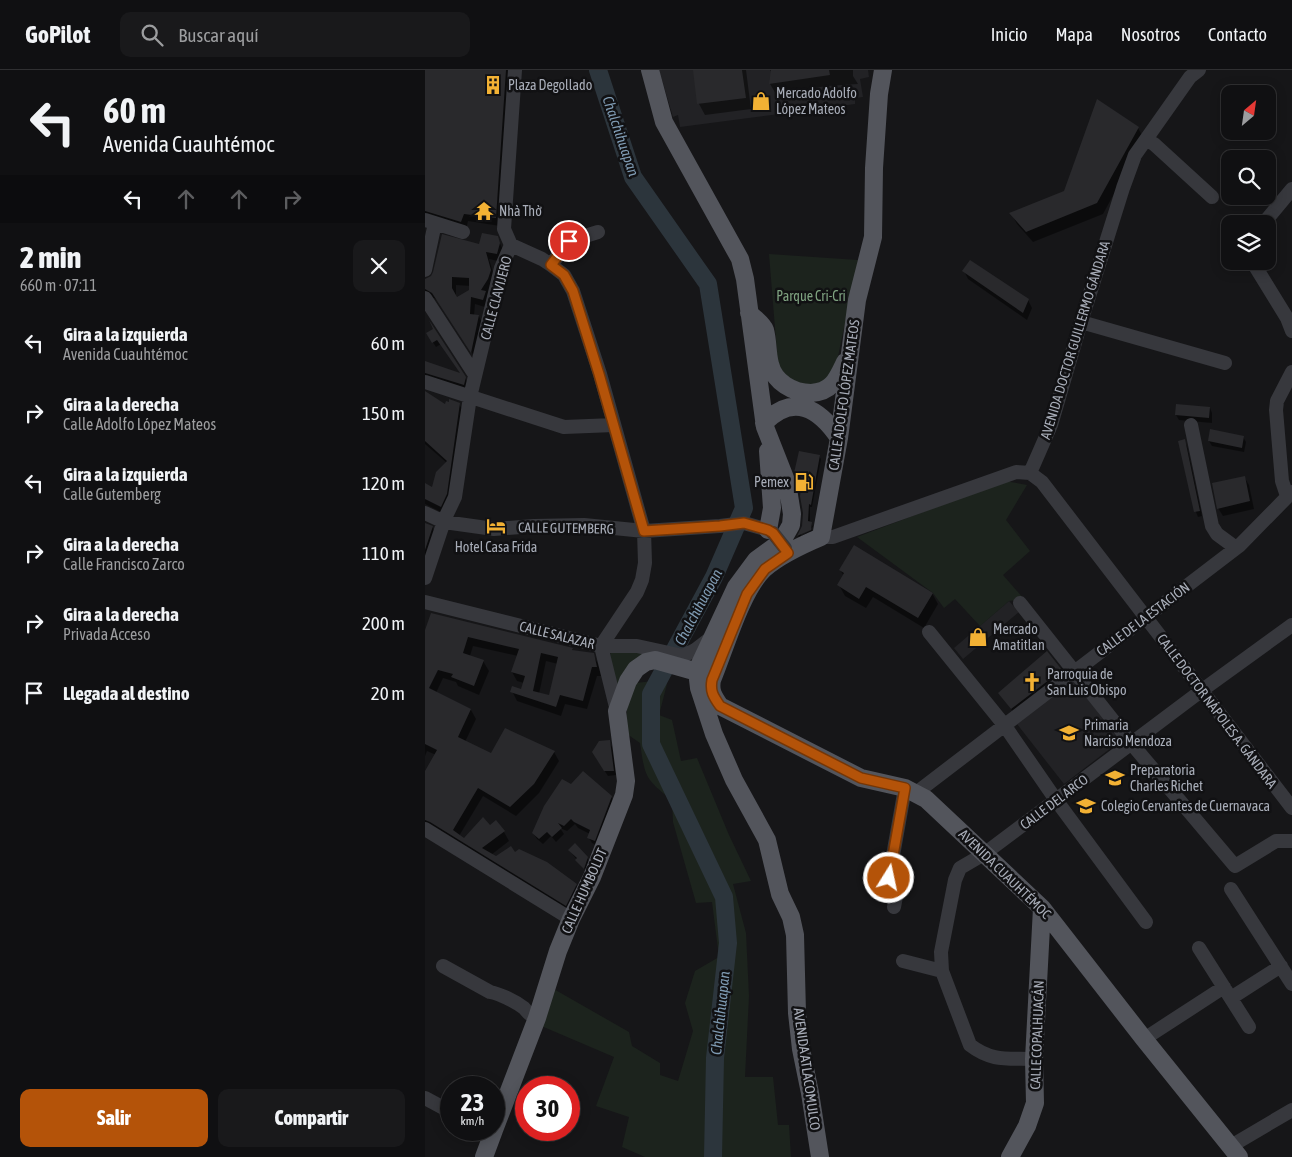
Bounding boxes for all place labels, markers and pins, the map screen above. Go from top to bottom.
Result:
building icon: Plaza Degollado [482,74,504,96]
place label: Plaza Degollado [508,77,592,93]
place label: Mercado Adolfo López Mateos [776,85,857,117]
shop icon: Mercado Adolfo López Mateos [750,90,772,112]
temple icon: Nhà Thờ [473,200,495,222]
place label: Nhà Thờ [499,203,542,219]
pin [548,220,590,262]
fuel station icon: Pemex [793,471,815,493]
place label: Pemex [754,474,789,490]
hotel icon: Hotel Casa Frida [485,515,507,537]
place label: Hotel Casa Frida [455,539,537,555]
place label: Mercado Amatitlan [993,621,1045,653]
shop icon: Mercado Amatitlan [967,626,989,648]
place label: Parroquia de San Luis Obispo [1047,666,1127,698]
church icon: Parroquia de San Luis Obispo [1021,671,1043,693]
place label: Primaria Narciso Mendoza [1084,717,1172,749]
school or university icon: Primaria Narciso Mendoza [1058,722,1080,744]
place label: Preparatoria Charles Richet [1130,762,1203,794]
school or university icon: Preparatoria Charles Richet [1104,767,1126,789]
school or university icon: Colegio Cervantes de Cuernavaca [1075,795,1097,817]
place label: Colegio Cervantes de Cuernavaca [1101,798,1270,814]

